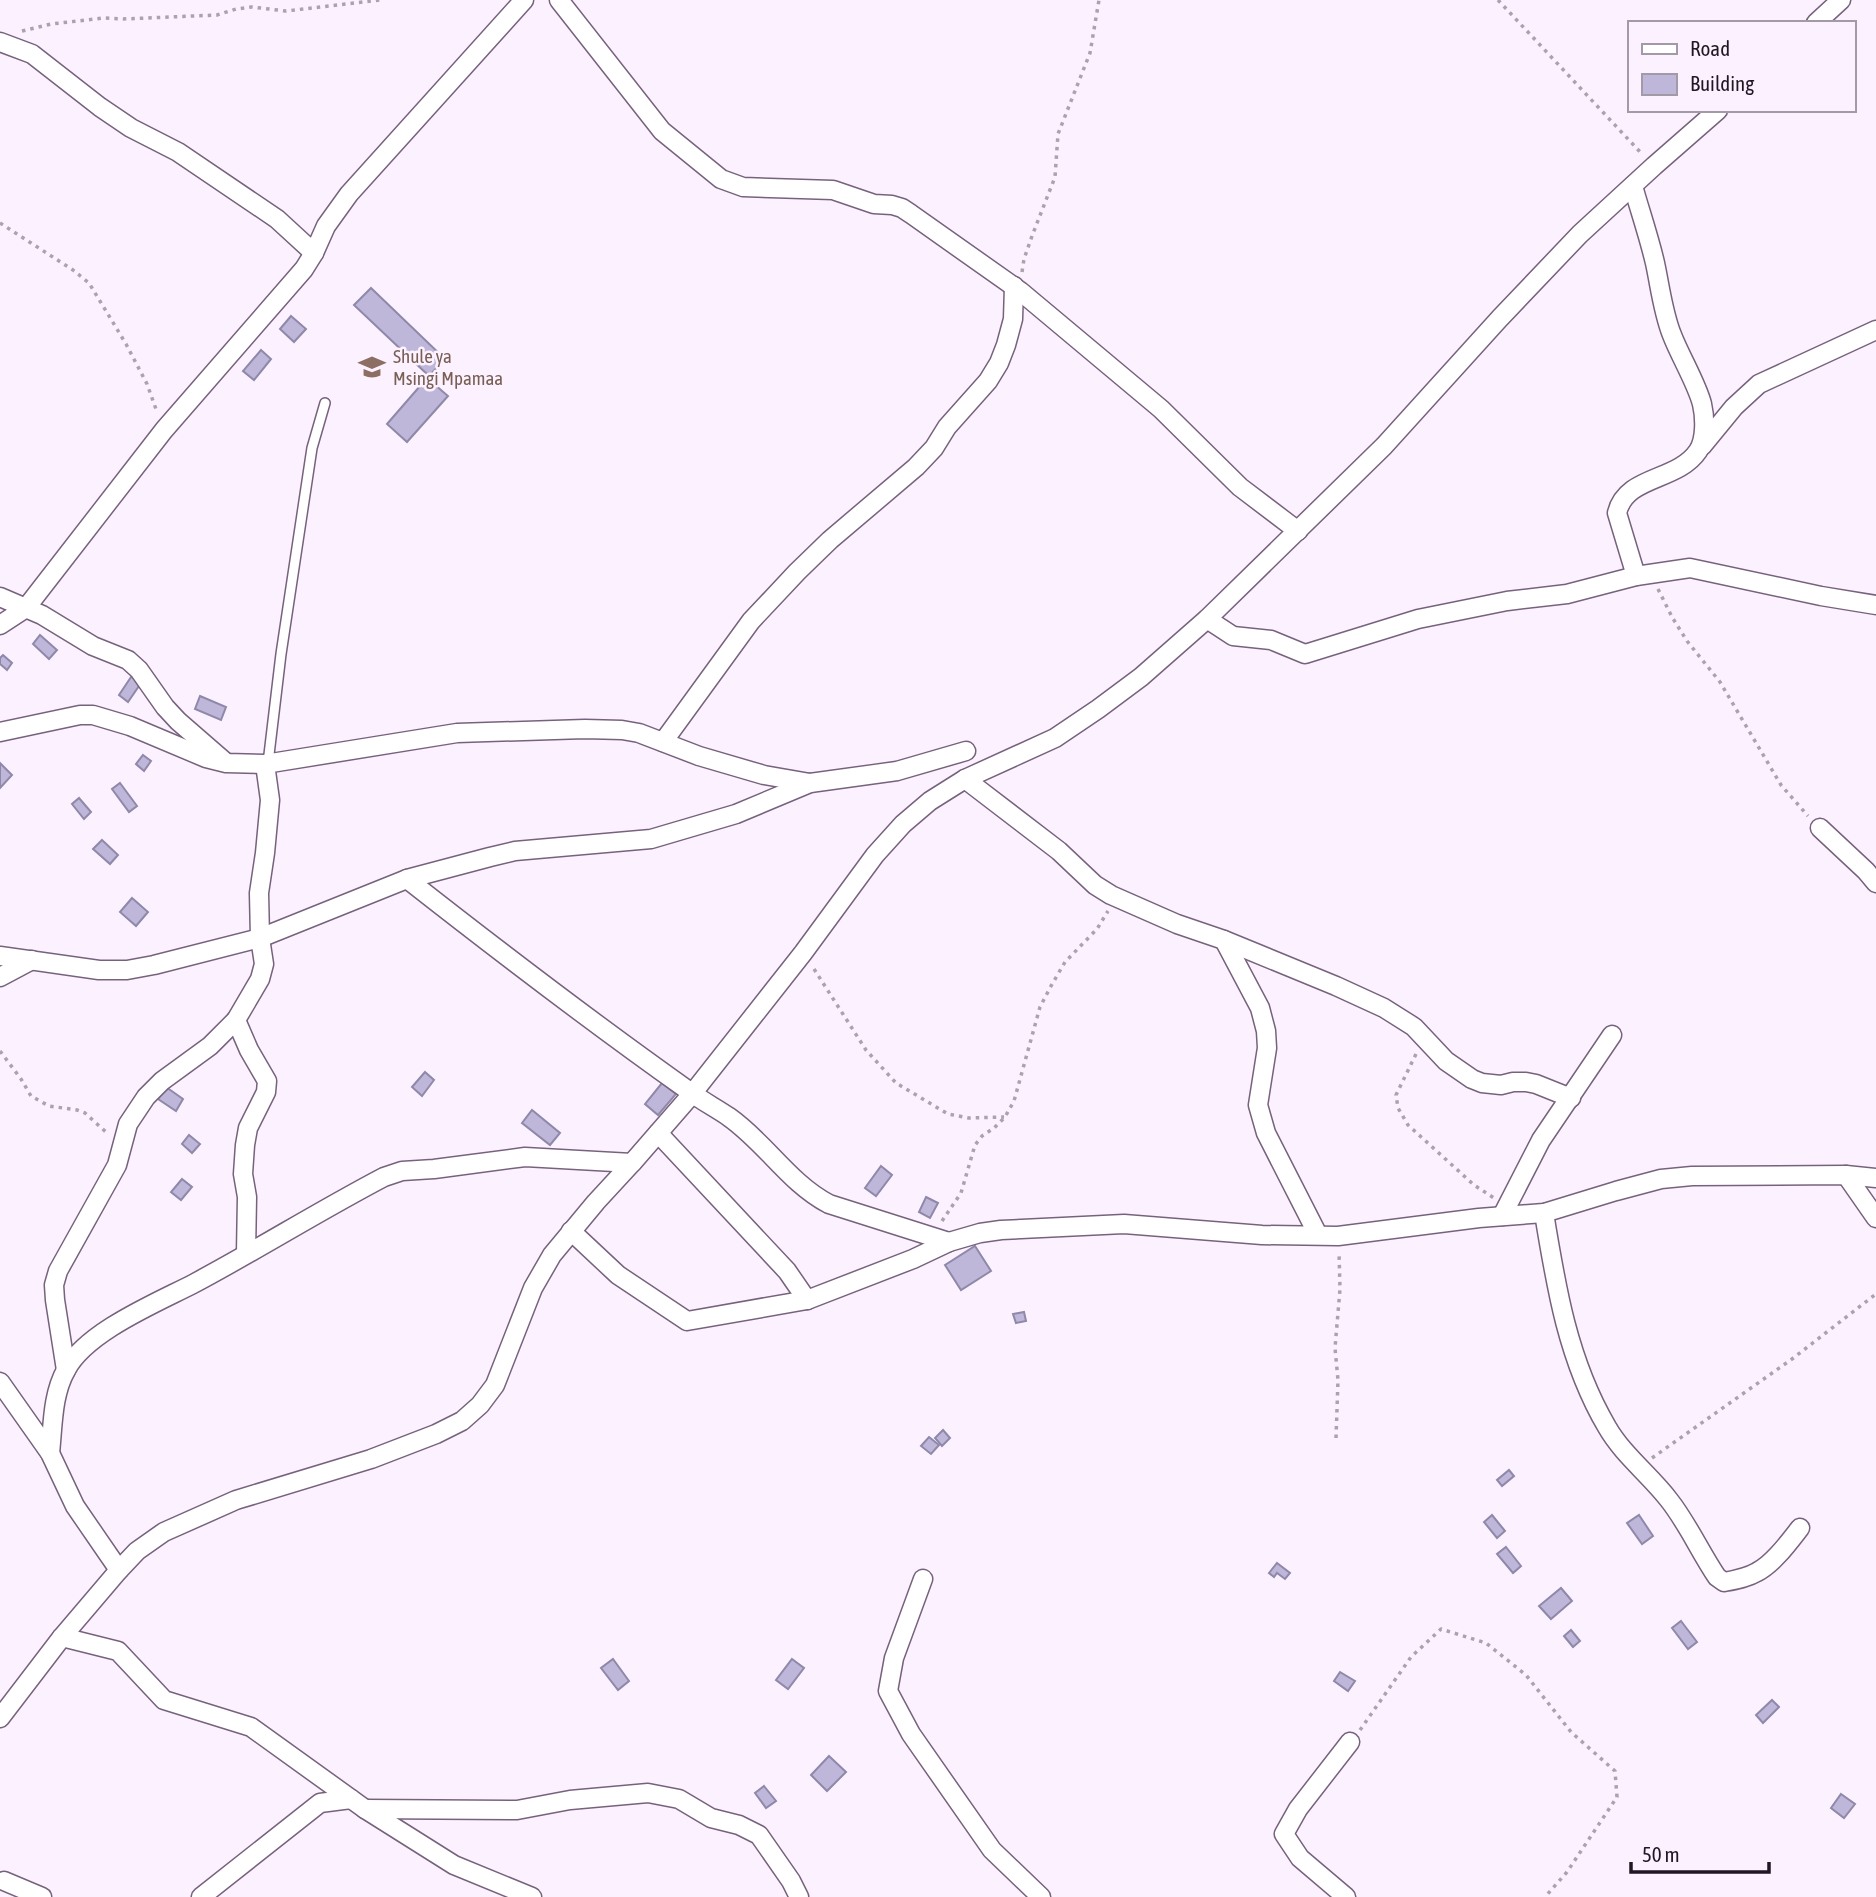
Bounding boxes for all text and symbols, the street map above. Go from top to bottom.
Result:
legend [1628,21,1855,112]
text: Road [1690,36,1730,60]
text: Building [1690,71,1754,95]
place label: Shule ya Msingi Mpamaa [393,345,503,389]
school or university icon: Shule ya Msingi Mpamaa [357,352,387,382]
scale bar [1631,1830,1769,1874]
text: 50 m [1642,1842,1680,1866]

